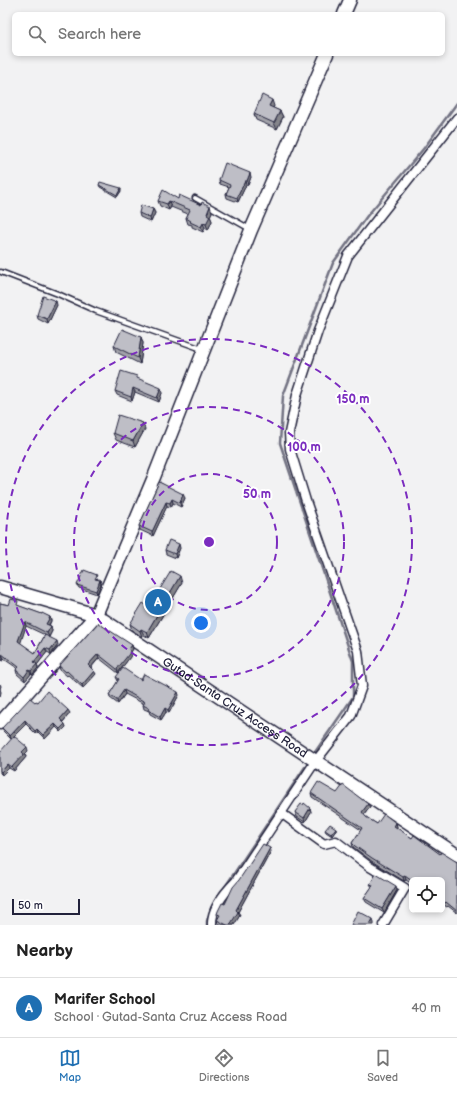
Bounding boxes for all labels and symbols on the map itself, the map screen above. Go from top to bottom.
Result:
text: 150 m [337,392,369,407]
text: 100 m [287,440,321,455]
text: 50 m [243,487,271,502]
centre of rings [202,535,216,549]
pin: A [145,587,171,617]
your location [191,613,211,633]
street label: Gutad-Santa Cruz Access Road [160,654,311,761]
scale bar [12,897,80,916]

